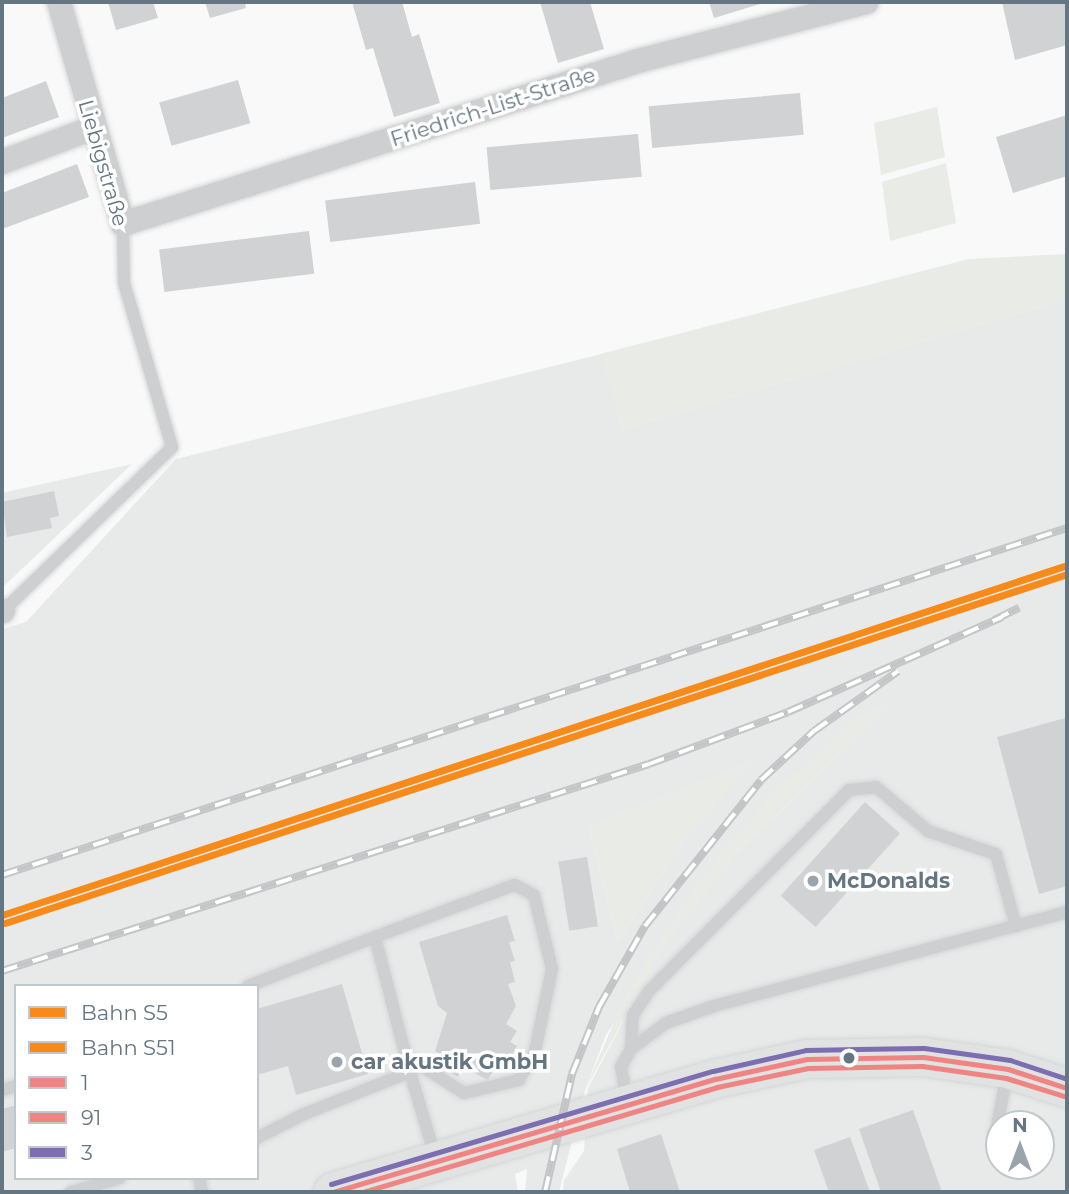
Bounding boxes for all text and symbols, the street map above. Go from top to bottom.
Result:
street label: Friedrich-List-Straße [387,62,599,152]
street label: Liebigstraße [73,97,133,229]
place label: McDonalds [827,868,950,894]
marker: McDonalds [805,873,821,889]
legend [14,984,259,1180]
text: Bahn S5 [81,1000,168,1025]
text: Bahn S51 [81,1035,176,1060]
place label: car akustik GmbH [351,1049,548,1075]
unlabelled marker [842,1051,856,1065]
marker: car akustik GmbH [329,1054,345,1070]
text: 1 [81,1070,89,1095]
text: 91 [81,1105,101,1130]
north arrow [985,1110,1055,1180]
text: N [1012,1114,1028,1137]
text: 3 [81,1140,93,1165]

